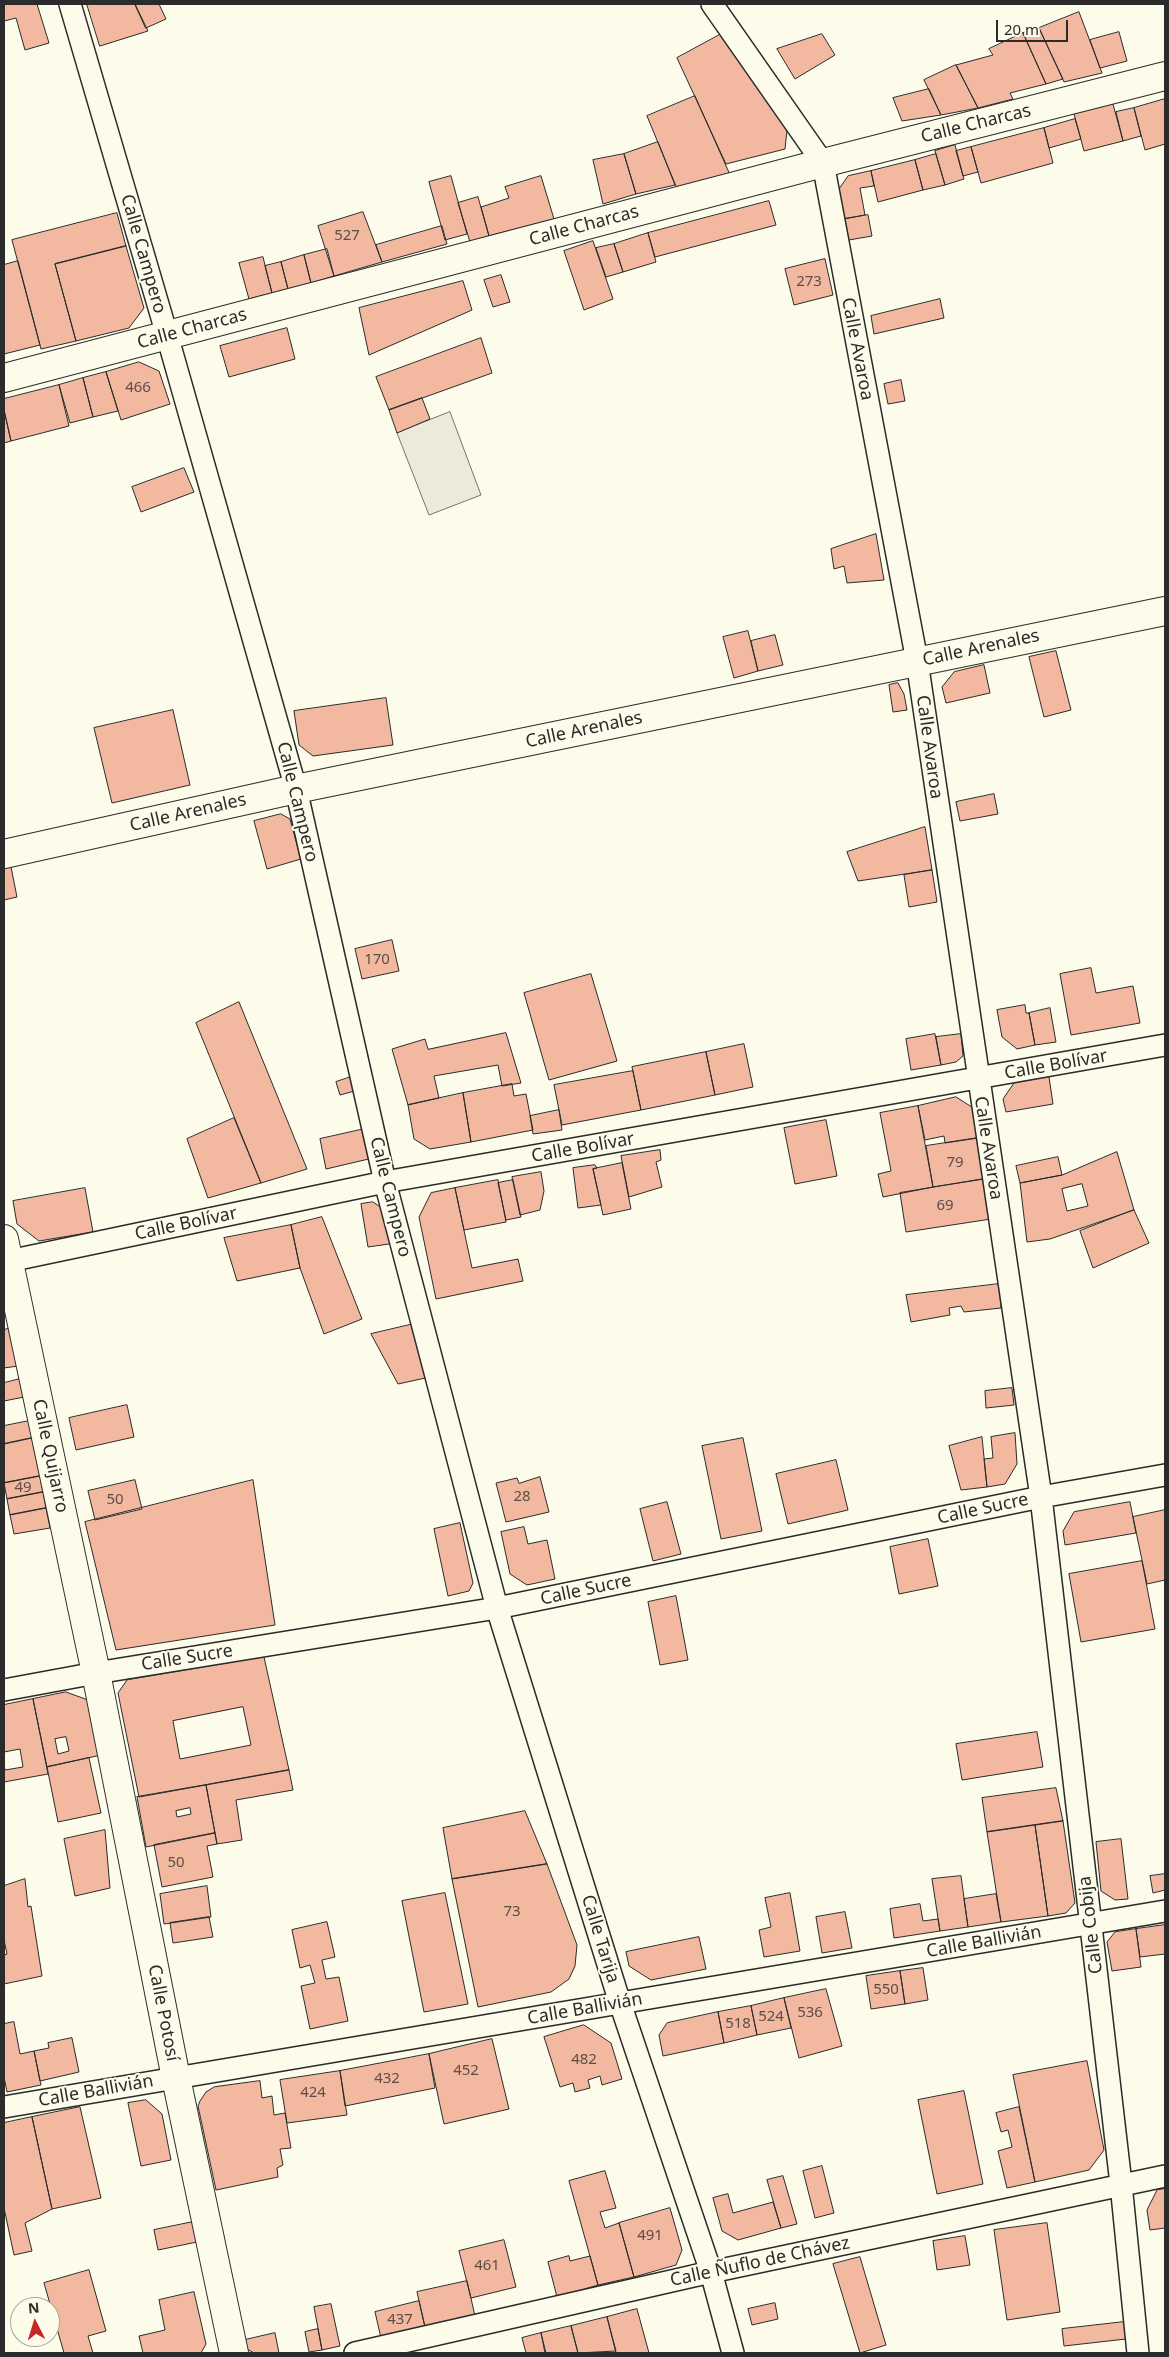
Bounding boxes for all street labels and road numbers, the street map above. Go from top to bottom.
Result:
street label: Calle Charcas [919,100,1033,148]
street label: Calle Campero [116,192,170,316]
street label: Calle Charcas [527,201,641,251]
street label: Calle Avaroa [836,296,878,402]
street label: Calle Charcas [135,304,249,354]
street label: Calle Arenales [921,625,1041,671]
street label: Calle Avaroa [911,694,947,800]
street label: Calle Arenales [524,707,644,753]
street label: Calle Campero [272,740,322,864]
street label: Calle Arenales [128,789,248,837]
street label: Calle Bolívar [1003,1045,1109,1085]
street label: Calle Avaroa [969,1095,1007,1201]
street label: Calle Bolívar [530,1128,636,1168]
street label: Calle Campero [365,1135,415,1259]
street label: Calle Bolívar [133,1203,239,1245]
street label: Calle Quijarro [27,1397,73,1515]
street label: Calle Sucre [936,1489,1030,1529]
street label: Calle Sucre [539,1570,633,1610]
street label: Calle Sucre [140,1640,234,1676]
street label: Calle Cobija [1074,1875,1108,1975]
street label: Calle Tarija [576,1892,624,1986]
street label: Calle Ballivián [925,1921,1043,1963]
street label: Calle Potosí [143,1963,183,2063]
street label: Calle Ballivián [526,1988,644,2030]
street label: Calle Ballivián [37,2070,155,2112]
street label: Calle Ñuflo de Chávez [668,2232,852,2292]

